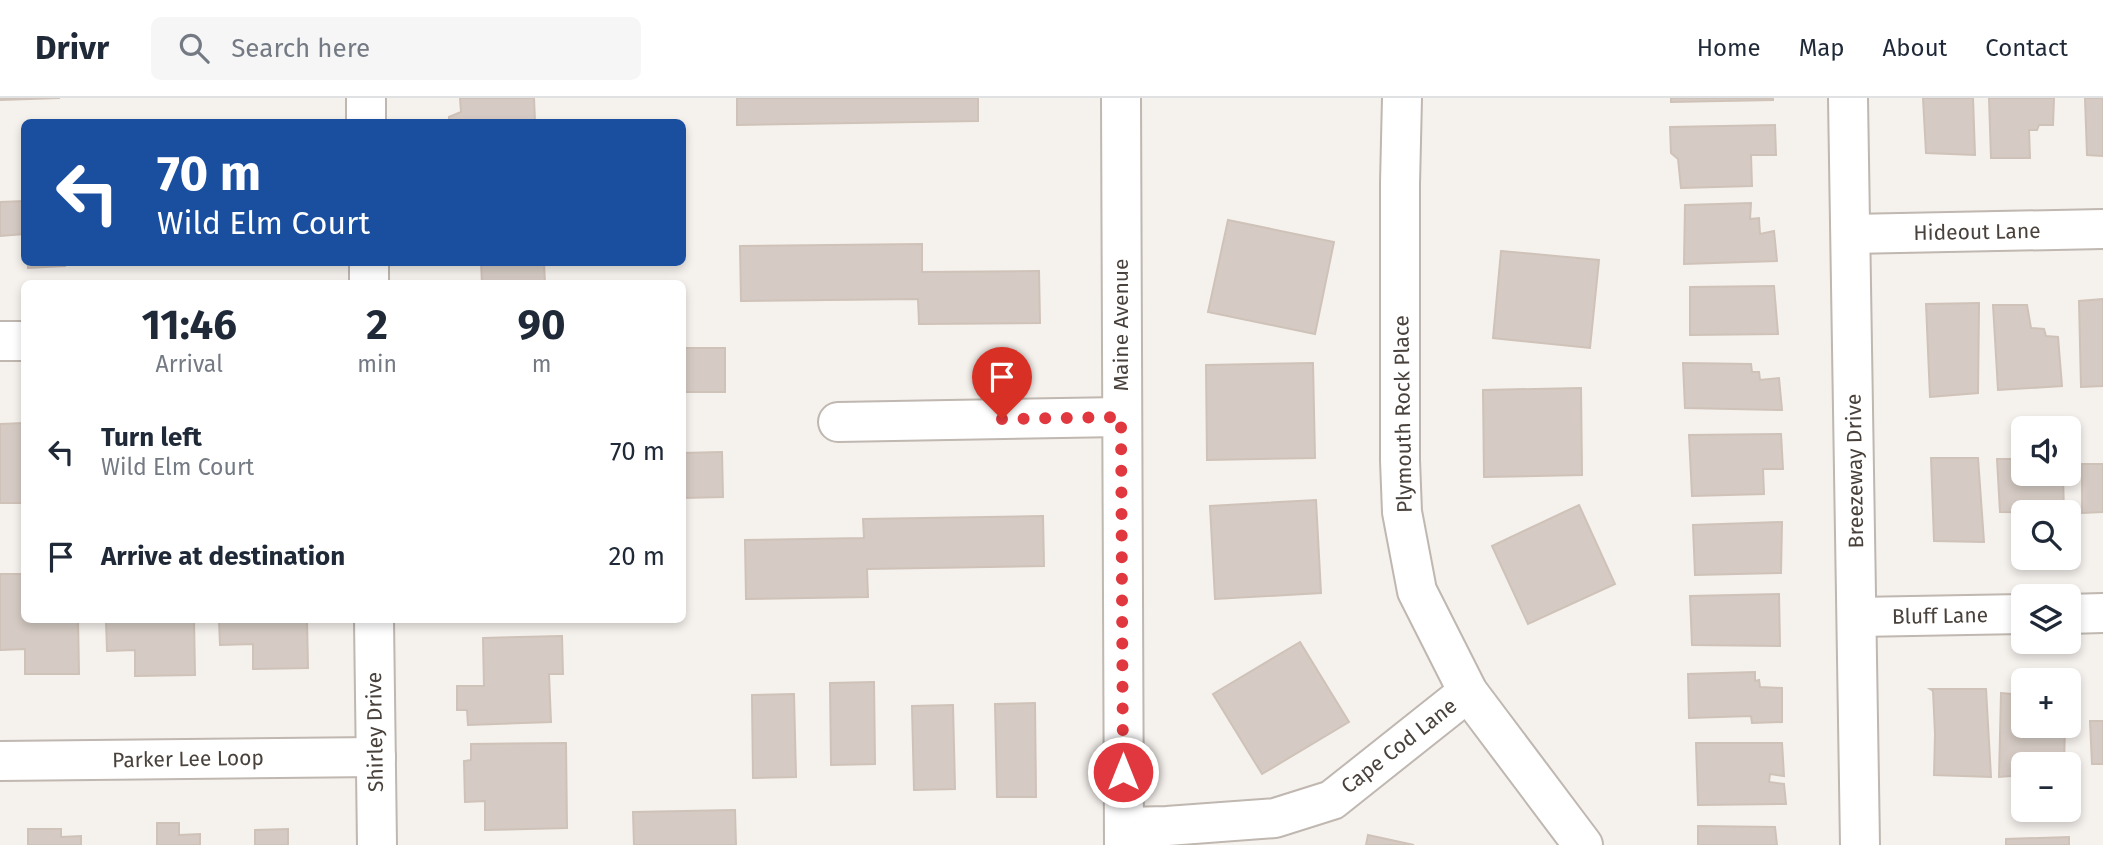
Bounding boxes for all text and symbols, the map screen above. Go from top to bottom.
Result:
search box [151,17,641,80]
text: Drivr [35,28,109,68]
icon: search [175,29,213,67]
text: Search here [231,33,370,64]
text: Home [1697,34,1761,62]
text: Map [1799,34,1845,62]
text: About [1883,34,1947,62]
text: Contact [1985,34,2068,62]
text: 70 m [157,144,261,203]
icon: left [42,147,133,238]
text: Wild Elm Court [157,204,370,242]
street label: Hideout Lane [1913,218,2041,246]
street label: Maine Avenue [1108,259,1134,391]
text: 11:46 [141,300,237,350]
text: 2 [366,300,388,350]
text: 90 [517,300,566,350]
street label: Plymouth Rock Place [1388,315,1418,513]
pin [972,347,1032,419]
text: Arrival [155,350,223,378]
text: min [357,350,397,378]
text: m [532,350,551,378]
icon: arrive [983,358,1021,396]
street label: Breezeway Drive [1841,394,1869,548]
map controls [2011,416,2081,822]
button: sound [2011,416,2081,486]
text: Turn left [101,422,202,453]
icon: left [42,433,80,471]
text: 70 m [610,436,665,467]
text: Wild Elm Court [101,453,254,481]
button: search [2011,500,2081,570]
icon: arrive [42,538,80,576]
text: Arrive at destination [101,541,345,572]
text: 20 m [608,541,665,572]
button: layers [2011,584,2081,654]
street label: Bluff Lane [1892,602,1988,630]
button: + [2011,668,2081,738]
street label: Shirley Drive [361,672,389,792]
street label: Cape Cod Lane [1336,693,1462,799]
position arrow [1086,735,1160,809]
street label: Parker Lee Loop [112,745,264,773]
button: − [2011,752,2081,822]

